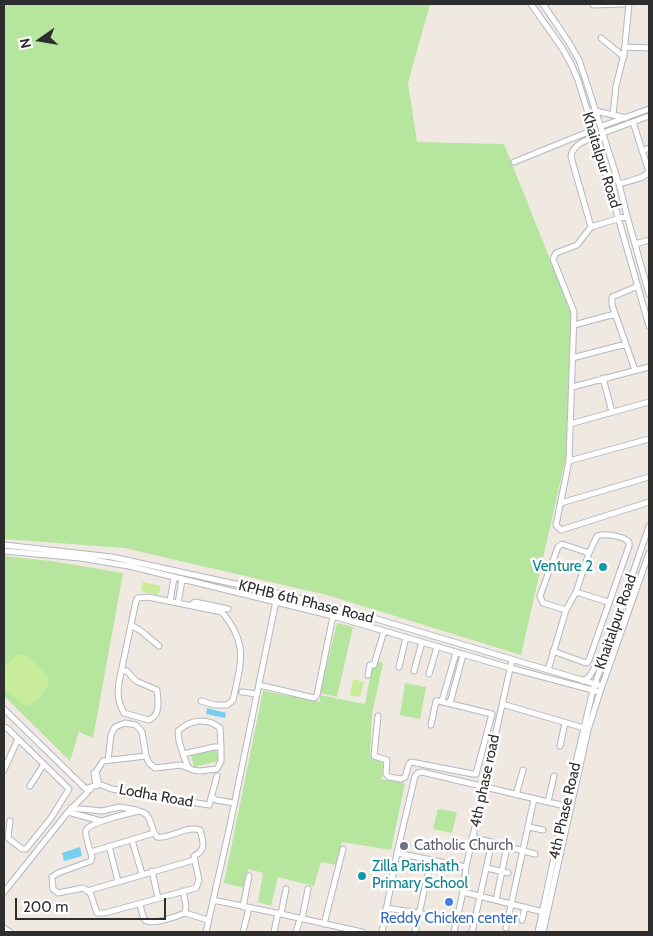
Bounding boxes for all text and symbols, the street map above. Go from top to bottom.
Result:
north arrow [15,15,65,65]
text: N [16,37,35,50]
street label: Khaitalpur Road [578,110,624,210]
place label: Venture 2 [532,558,593,576]
marker: Venture 2 [597,561,609,573]
street label: Khaitalpur Road [591,572,641,672]
street label: KPHB 6th Phase Road [237,576,375,628]
street label: 4th phase road [466,733,504,829]
street label: 4th Phase Road [545,761,585,861]
street label: Lodha Road [117,781,195,811]
place label: Catholic Church [414,837,513,855]
marker: Catholic Church [398,840,410,852]
place label: Zilla Parishath Primary School [372,858,468,893]
marker: Zilla Parishath Primary School [356,870,368,882]
scale bar [18,888,169,920]
marker: Reddy Chicken center [443,896,455,908]
text: 200 m [23,898,68,916]
place label: Reddy Chicken center [380,910,518,928]

